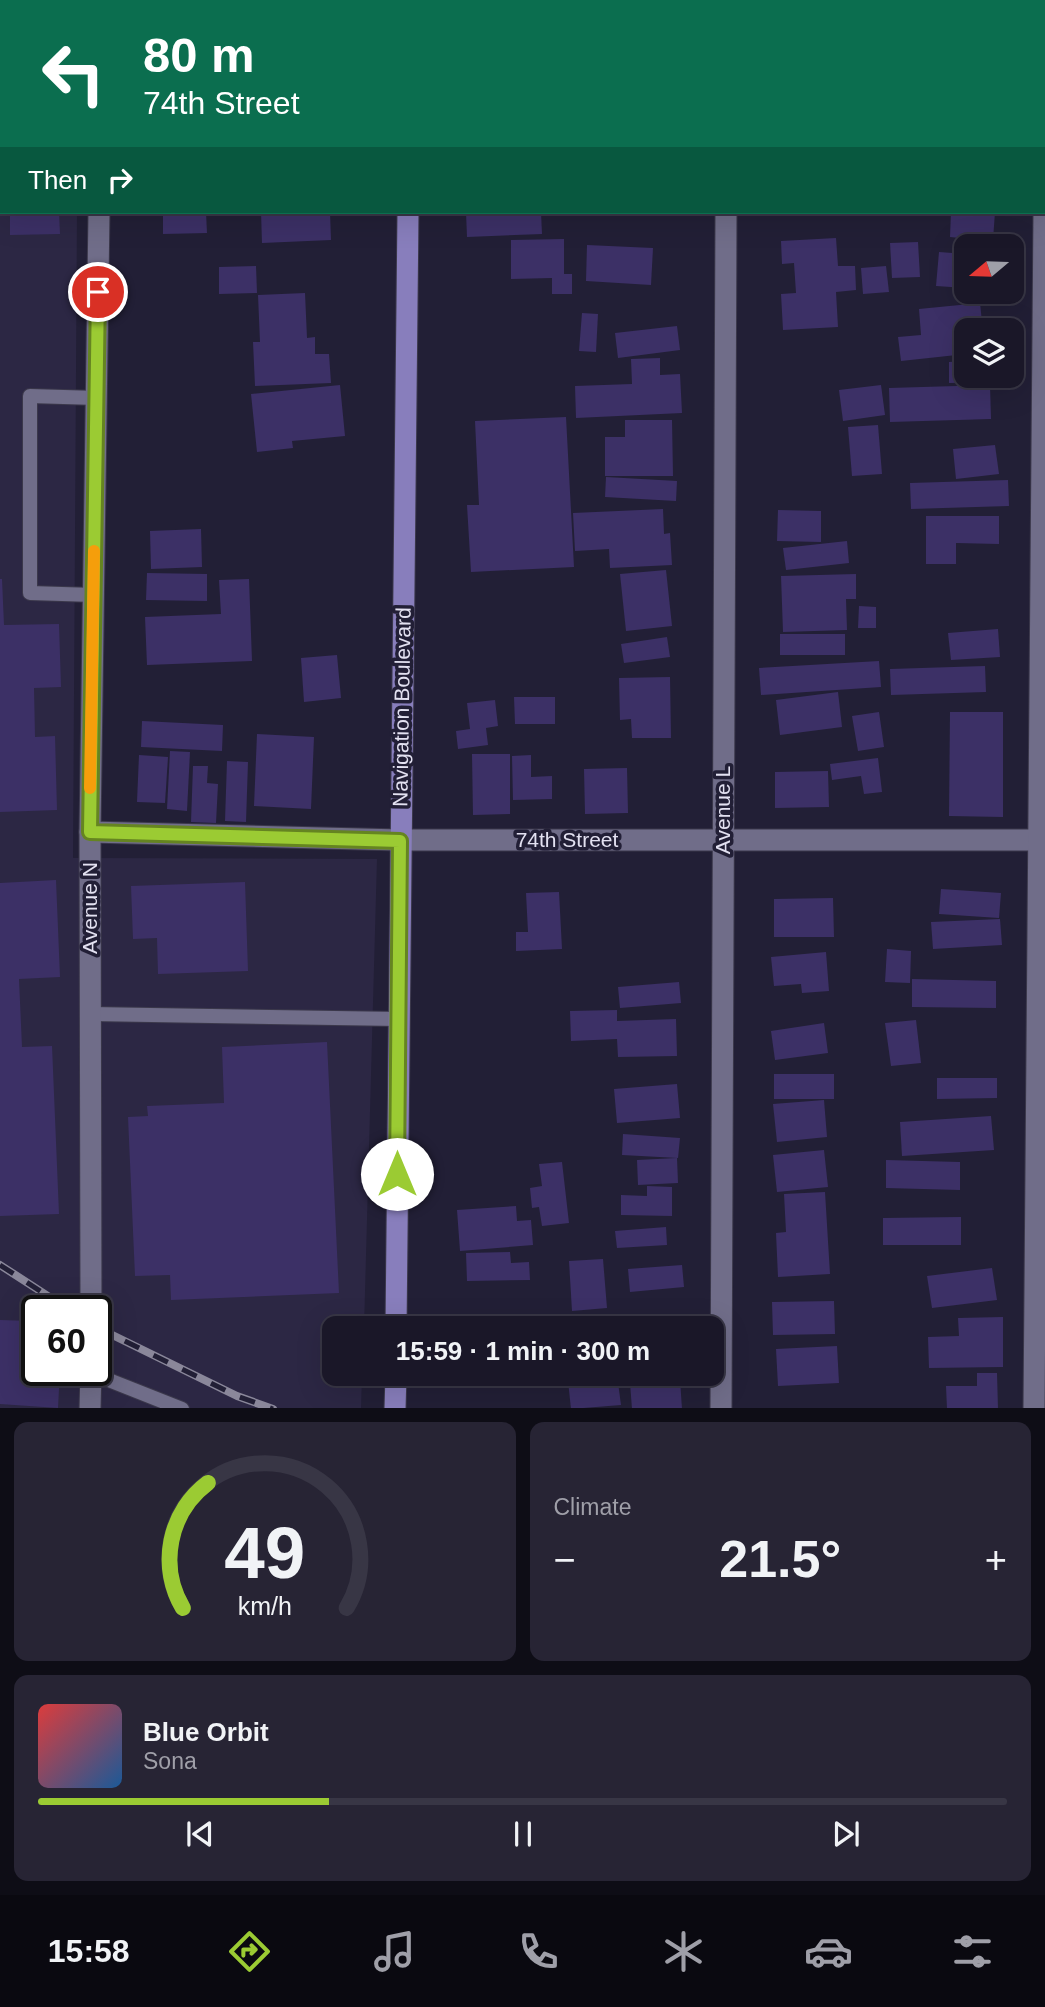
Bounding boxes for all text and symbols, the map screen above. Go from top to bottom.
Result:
icon: left [28,28,119,119]
text: 80 m [143,28,255,82]
text: 74th Street [143,85,300,121]
icon: right [101,161,139,199]
text: Then [28,165,87,195]
north arrow [954,234,1024,304]
map controls [954,234,1024,388]
pin [68,262,128,322]
icon: arrive [79,273,117,311]
button: layers [954,318,1024,388]
street label: Navigation Boulevard [388,607,415,807]
street label: Avenue L [711,766,734,854]
street label: 74th Street [516,828,619,851]
street label: Avenue N [78,862,101,954]
position arrow [360,1137,434,1211]
speed limit sign: 60 [21,1295,112,1386]
text: 15:59 · 1 min · 300 m [396,1336,650,1366]
text: Climate [554,1494,631,1520]
text: 49 [224,1512,305,1593]
text: 21.5° [719,1530,841,1588]
text: − [554,1539,576,1581]
text: + [985,1539,1007,1581]
text: km/h [238,1591,292,1619]
text: Blue Orbit [143,1717,269,1747]
text: Sona [143,1748,197,1774]
icon: previous [181,1815,219,1853]
icon: pause [504,1815,542,1853]
icon: next [827,1815,865,1853]
icon: directions [225,1927,274,1976]
icon: music [370,1927,419,1976]
icon: phone [514,1927,563,1976]
icon: climate [659,1927,708,1976]
icon: car [804,1927,853,1976]
icon: filters [948,1927,997,1976]
text: 15:58 [48,1933,130,1969]

